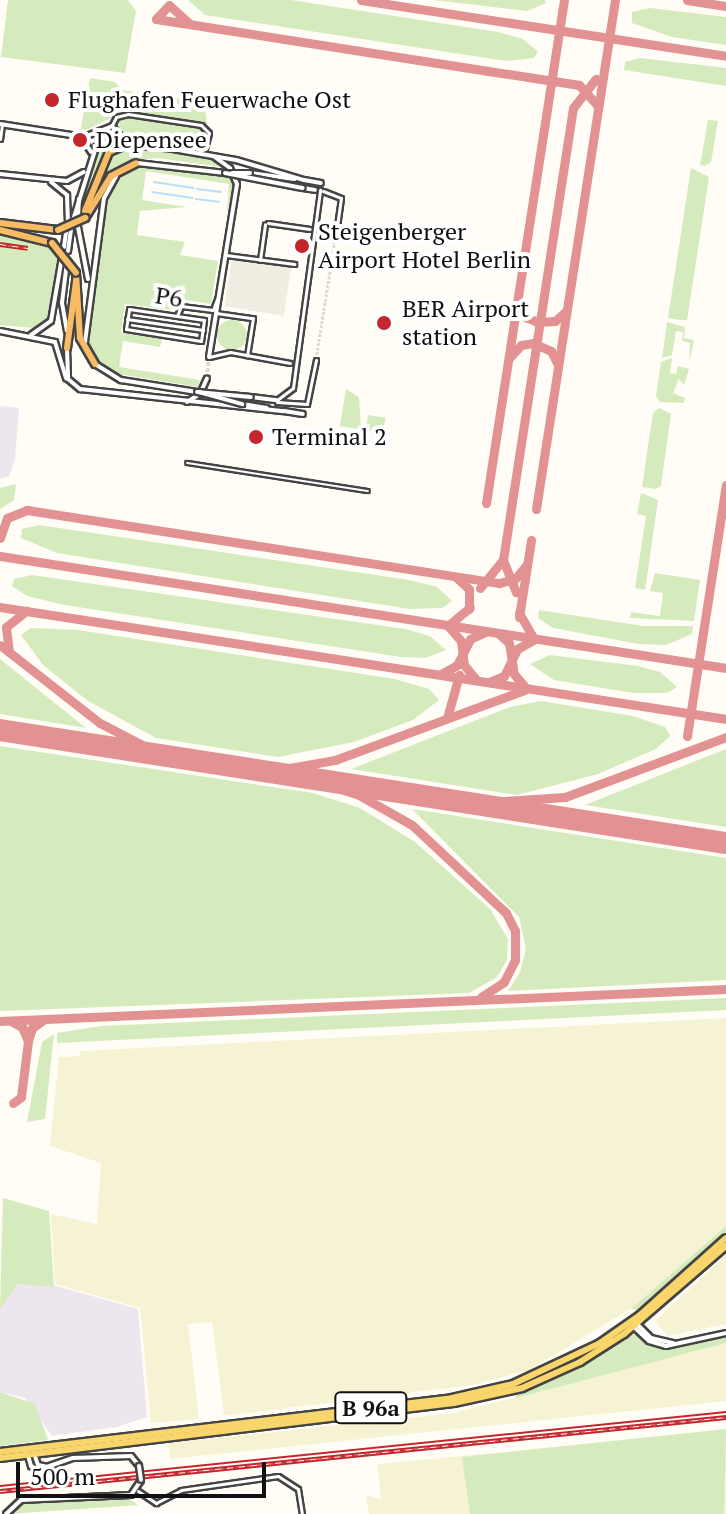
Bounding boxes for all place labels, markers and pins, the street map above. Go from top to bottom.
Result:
place label: Flughafen Feuerwache Ost [68,86,351,114]
marker: Flughafen Feuerwache Ost [43,91,61,109]
place label: Diepensee [96,126,207,154]
marker: Diepensee [71,131,89,149]
place label: Steigenberger Airport Hotel Berlin [318,218,531,274]
marker: Steigenberger Airport Hotel Berlin [293,237,311,255]
place label: BER Airport station [402,295,530,351]
marker: BER Airport station [373,312,395,334]
place label: Terminal 2 [272,423,387,451]
marker: Terminal 2 [247,428,265,446]

